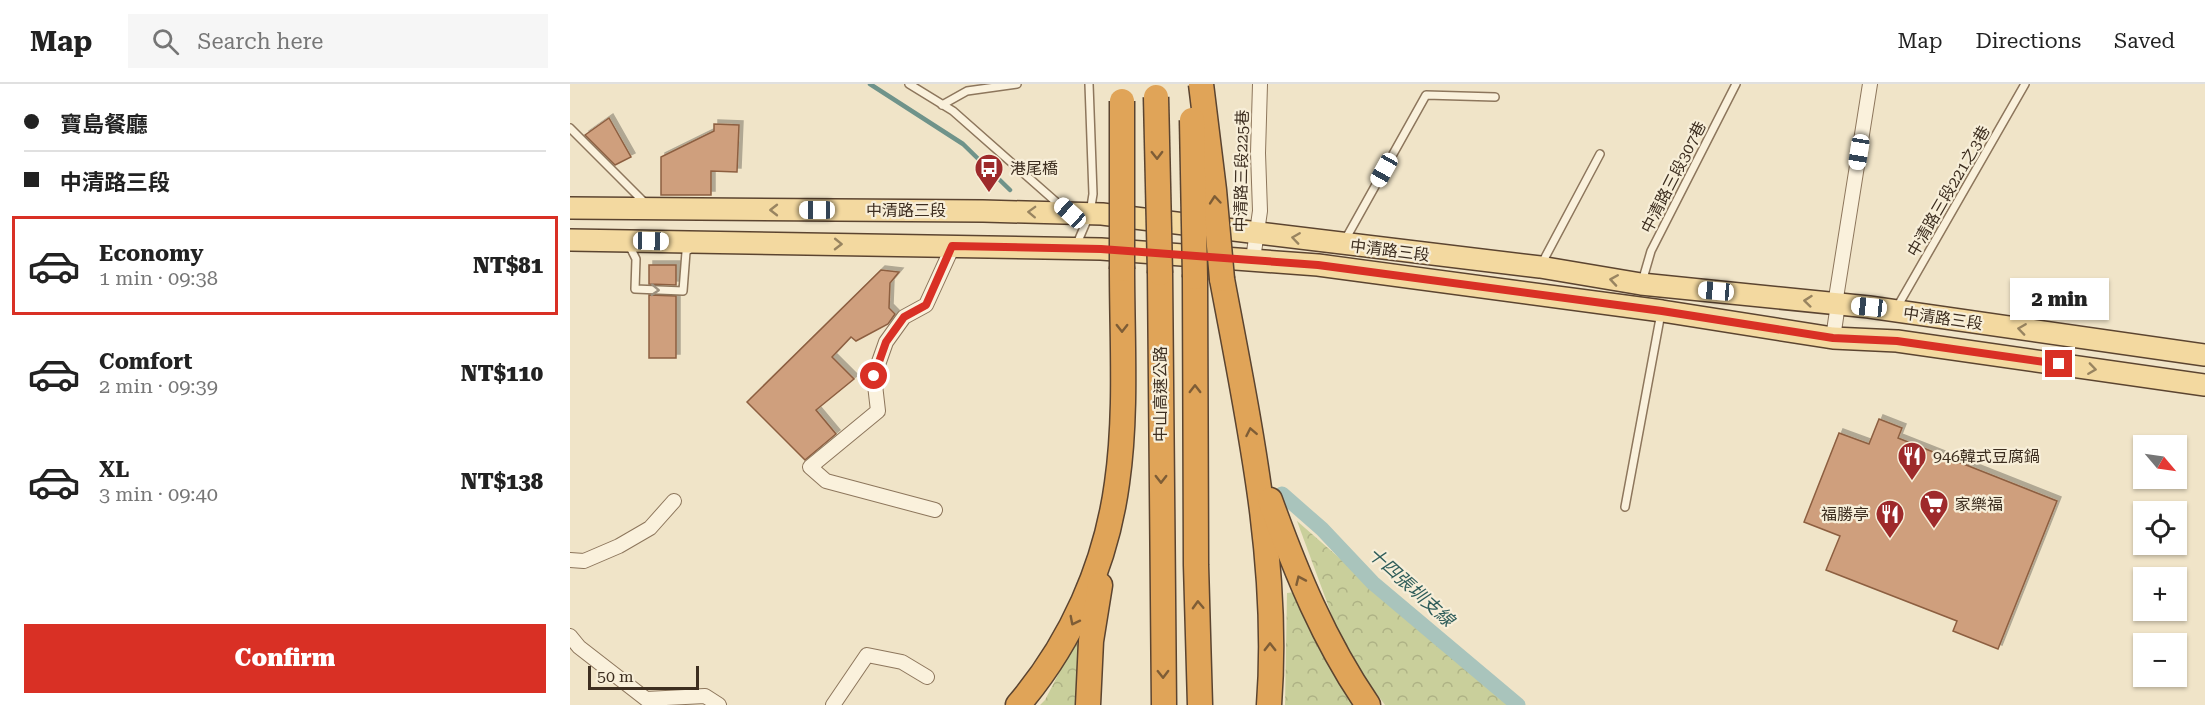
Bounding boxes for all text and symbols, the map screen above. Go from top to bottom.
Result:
search box [128,14,548,68]
text: Map [30,25,92,58]
icon: search [149,25,182,58]
text: Search here [197,29,323,54]
text: Map [1898,29,1942,53]
text: Directions [1975,29,2081,53]
text: Saved [2114,29,2175,53]
street label: 中清路三段225巷 [1231,109,1252,233]
text: 寶島餐廳 [60,112,148,137]
street label: 中清路三段307巷 [1637,118,1710,236]
street label: 中清路三段221之3巷 [1903,122,1994,260]
car [1847,133,1871,171]
car [1367,150,1401,190]
one-way arrow [1151,151,1163,160]
bus stop icon: 港尾橋 [973,152,1005,194]
place label: 港尾橋 [1010,159,1058,178]
text: 中清路三段 [60,170,170,195]
car [1051,194,1089,232]
one-way arrow [1209,195,1222,204]
car [799,201,835,219]
street label: 中清路三段 [866,201,946,220]
one-way arrow [770,204,779,216]
one-way arrow [1027,206,1036,218]
car [633,232,669,250]
one-way arrow [1292,232,1301,244]
street label: 中清路三段 [1349,236,1431,265]
one-way arrow [834,238,843,250]
icon: car [27,239,81,293]
text: Economy [99,241,203,266]
text: NT$81 [473,253,543,278]
text: 1 min · 09:38 [99,266,218,290]
one-way arrow [1610,274,1619,286]
callout: 2 min [2010,277,2108,319]
car [1697,280,1735,302]
one-way arrow [650,284,659,297]
text: 2 min [2031,287,2088,311]
one-way arrow [1804,295,1813,308]
car [1850,296,1888,318]
street label: 中清路三段 [1902,304,1984,333]
one-way arrow [1116,323,1128,332]
one-way arrow [2018,323,2027,335]
street label: 中山高速公路 [1151,346,1170,442]
icon: car [27,347,81,401]
text: Comfort [99,349,192,374]
route end [2045,350,2072,377]
text: NT$110 [461,361,543,386]
route start [860,362,887,389]
one-way arrow [2088,363,2097,375]
text: 2 min · 09:39 [99,374,218,398]
one-way arrow [1189,384,1201,393]
one-way arrow [1245,427,1258,437]
north arrow [2133,435,2187,489]
map controls [2133,435,2187,687]
restaurant icon: 946韓式豆腐鍋 [1896,440,1928,482]
place label: 946韓式豆腐鍋 [1933,447,2040,466]
icon: car [27,455,81,509]
text: XL [99,457,129,482]
text: NT$138 [461,469,543,494]
one-way arrow [1155,474,1167,483]
text: 3 min · 09:40 [99,482,218,506]
supermarket icon: 家樂福 [1918,488,1950,530]
place label: 家樂福 [1955,495,2003,514]
restaurant icon: 福勝亭 [1874,498,1906,540]
button: locate [2133,501,2187,555]
place label: 福勝亭 [1821,505,1869,524]
water label: 十四張圳支線 [1364,543,1460,632]
button: + [2133,567,2187,621]
one-way arrow [1295,576,1307,587]
one-way arrow [1191,600,1204,609]
one-way arrow [1070,614,1081,625]
button: Confirm [24,624,546,693]
button: − [2133,633,2187,687]
one-way arrow [1263,642,1276,651]
scale bar [588,663,699,690]
text: 50 m [597,667,634,686]
one-way arrow [1157,669,1169,678]

